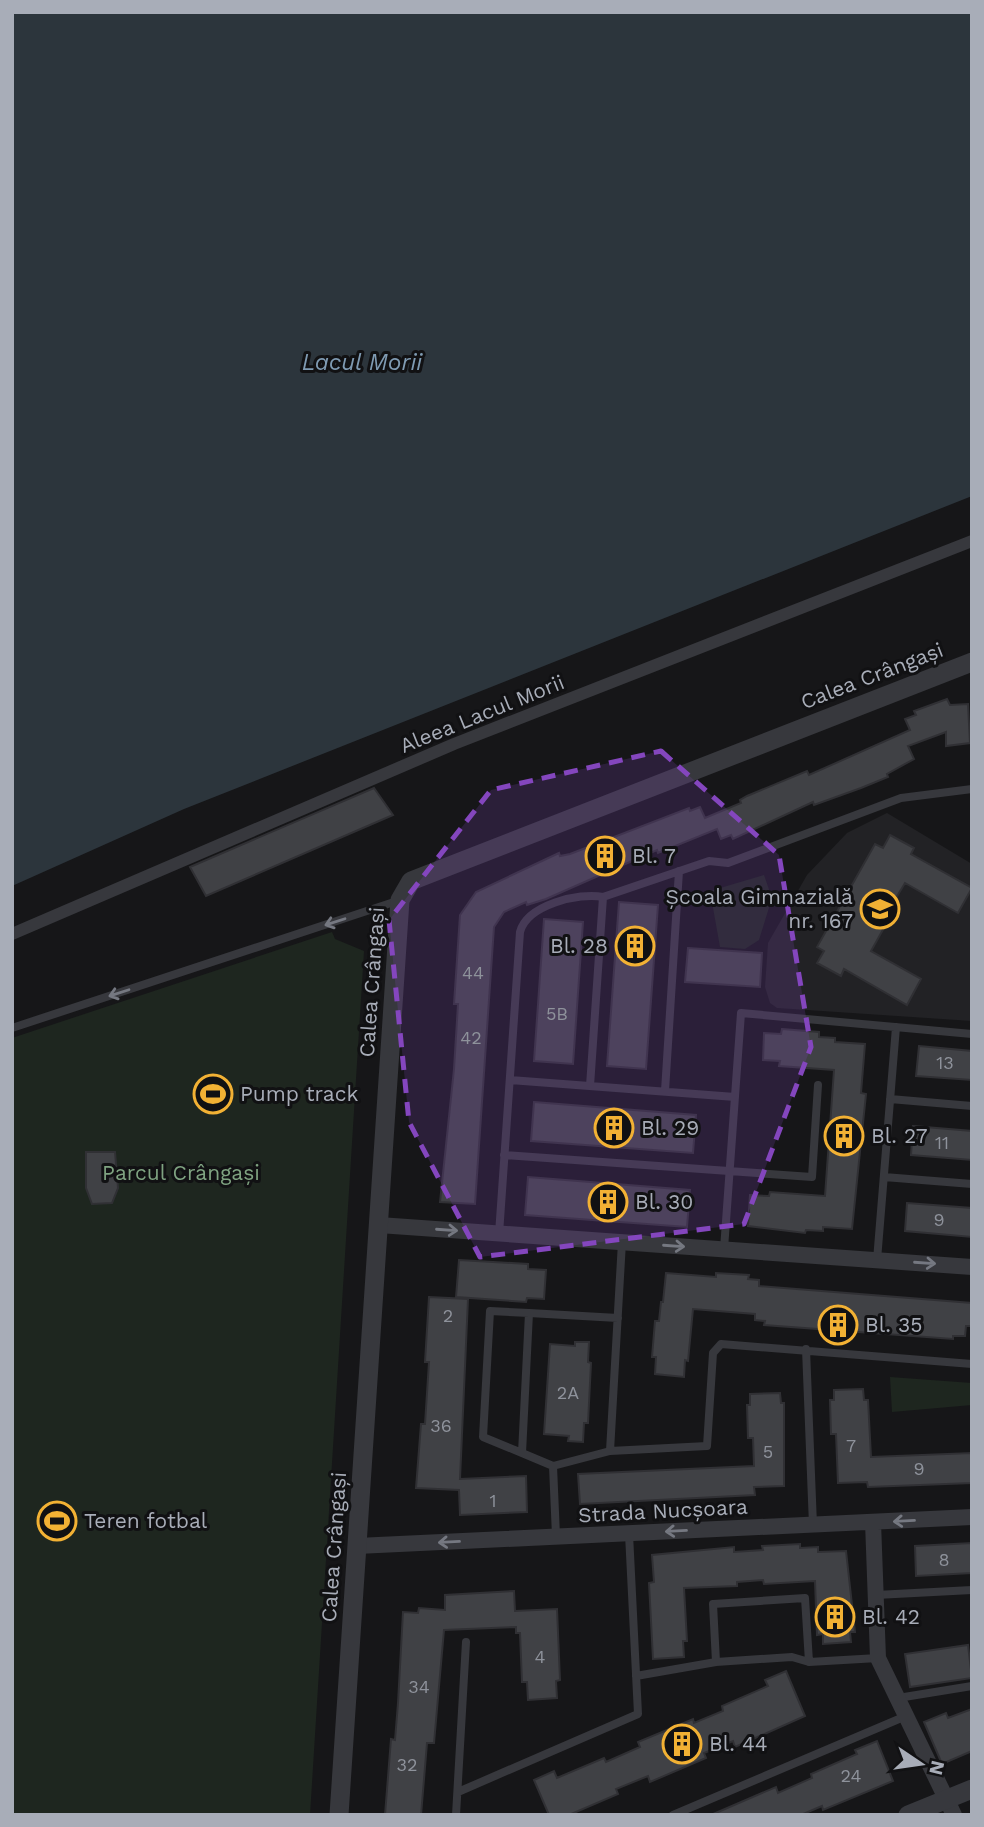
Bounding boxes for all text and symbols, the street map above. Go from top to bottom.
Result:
water label: Lacul Morii [302,349,423,376]
street label: Calea Crângași [797,637,947,714]
street label: Aleea Lacul Morii [396,669,568,758]
building icon: Bl. 7 [584,835,626,877]
place label: Bl. 7 [632,843,676,868]
place label: Școala Gimnazială nr. 167 [666,884,853,933]
school or university icon: Școala Gimnazială nr. 167 [859,888,901,930]
street label: Calea Crângași [354,906,389,1058]
one-way arrow [324,916,346,929]
building icon: Bl. 28 [614,925,656,967]
place label: Bl. 28 [550,933,608,958]
house number: 44 [462,962,484,983]
one-way arrow [108,988,130,1000]
house number: 5B [546,1003,568,1024]
house number: 42 [460,1027,482,1048]
house number: 13 [936,1052,954,1073]
sports icon: Pump track [192,1073,234,1115]
place label: Pump track [240,1081,358,1106]
building icon: Bl. 29 [593,1107,635,1149]
place label: Bl. 29 [641,1115,699,1140]
building icon: Bl. 27 [823,1115,865,1157]
place label: Bl. 27 [871,1123,928,1148]
house number: 11 [935,1132,949,1153]
park label: Parcul Crângași [102,1160,260,1185]
building icon: Bl. 30 [587,1181,629,1223]
place label: Bl. 30 [635,1189,693,1214]
house number: 9 [933,1209,945,1230]
one-way arrow [435,1224,457,1237]
one-way arrow [662,1240,684,1253]
one-way arrow [913,1257,936,1270]
building icon: Bl. 35 [817,1304,859,1346]
house number: 2 [443,1305,453,1326]
place label: Bl. 35 [865,1312,922,1337]
house number: 2A [557,1382,579,1403]
house number: 36 [430,1415,452,1436]
house number: 7 [846,1435,856,1456]
house number: 5 [763,1441,773,1462]
house number: 9 [913,1458,925,1479]
street label: Calea Crângași [316,1471,351,1623]
house number: 1 [489,1490,497,1511]
street label: Strada Nucșoara [578,1494,749,1527]
sports icon: Teren fotbal [36,1500,78,1542]
place label: Teren fotbal [84,1508,208,1533]
one-way arrow [892,1514,915,1527]
one-way arrow [665,1525,688,1538]
one-way arrow [438,1535,461,1548]
house number: 8 [938,1549,950,1570]
building icon: Bl. 42 [814,1596,856,1638]
place label: Bl. 42 [862,1604,920,1629]
house number: 4 [535,1646,546,1667]
house number: 34 [408,1676,430,1697]
building icon: Bl. 44 [661,1723,703,1765]
north arrow [886,1729,956,1799]
place label: Bl. 44 [709,1731,768,1756]
house number: 32 [397,1754,418,1775]
text: N [924,1758,950,1777]
house number: 24 [841,1765,861,1786]

